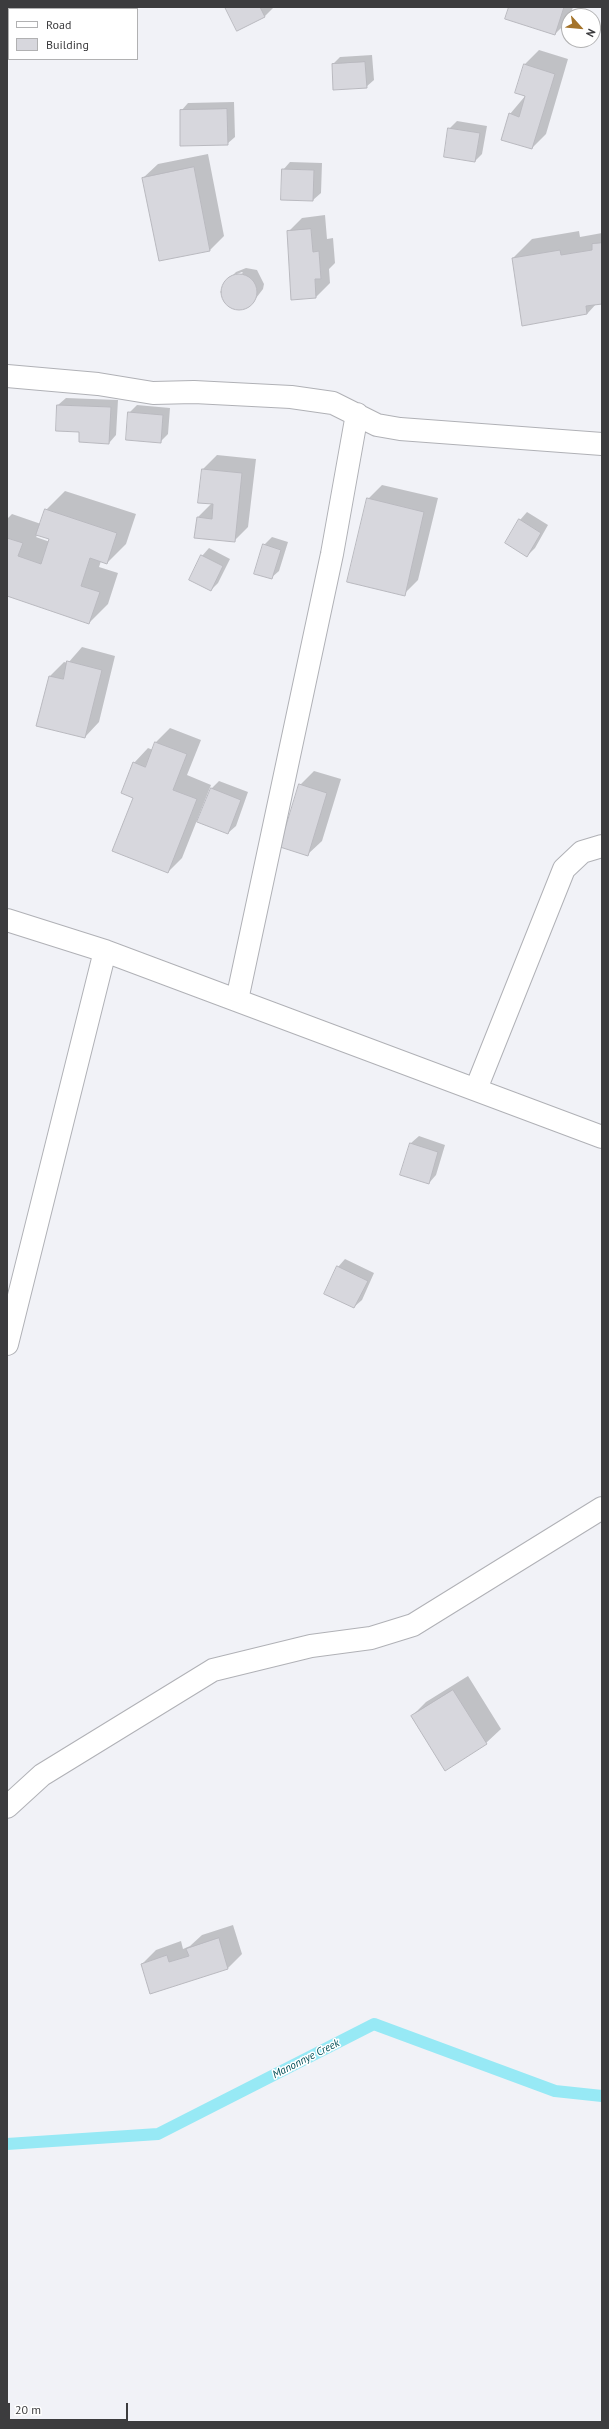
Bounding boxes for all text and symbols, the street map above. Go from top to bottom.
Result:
legend [8,8,138,60]
north arrow [561,8,601,48]
text: Road [46,17,71,32]
text: N [583,27,599,39]
text: Building [46,37,89,52]
water label: Manonnye Creek [270,2036,342,2082]
scale bar [10,2395,130,2421]
text: 20 m [15,2402,41,2417]

